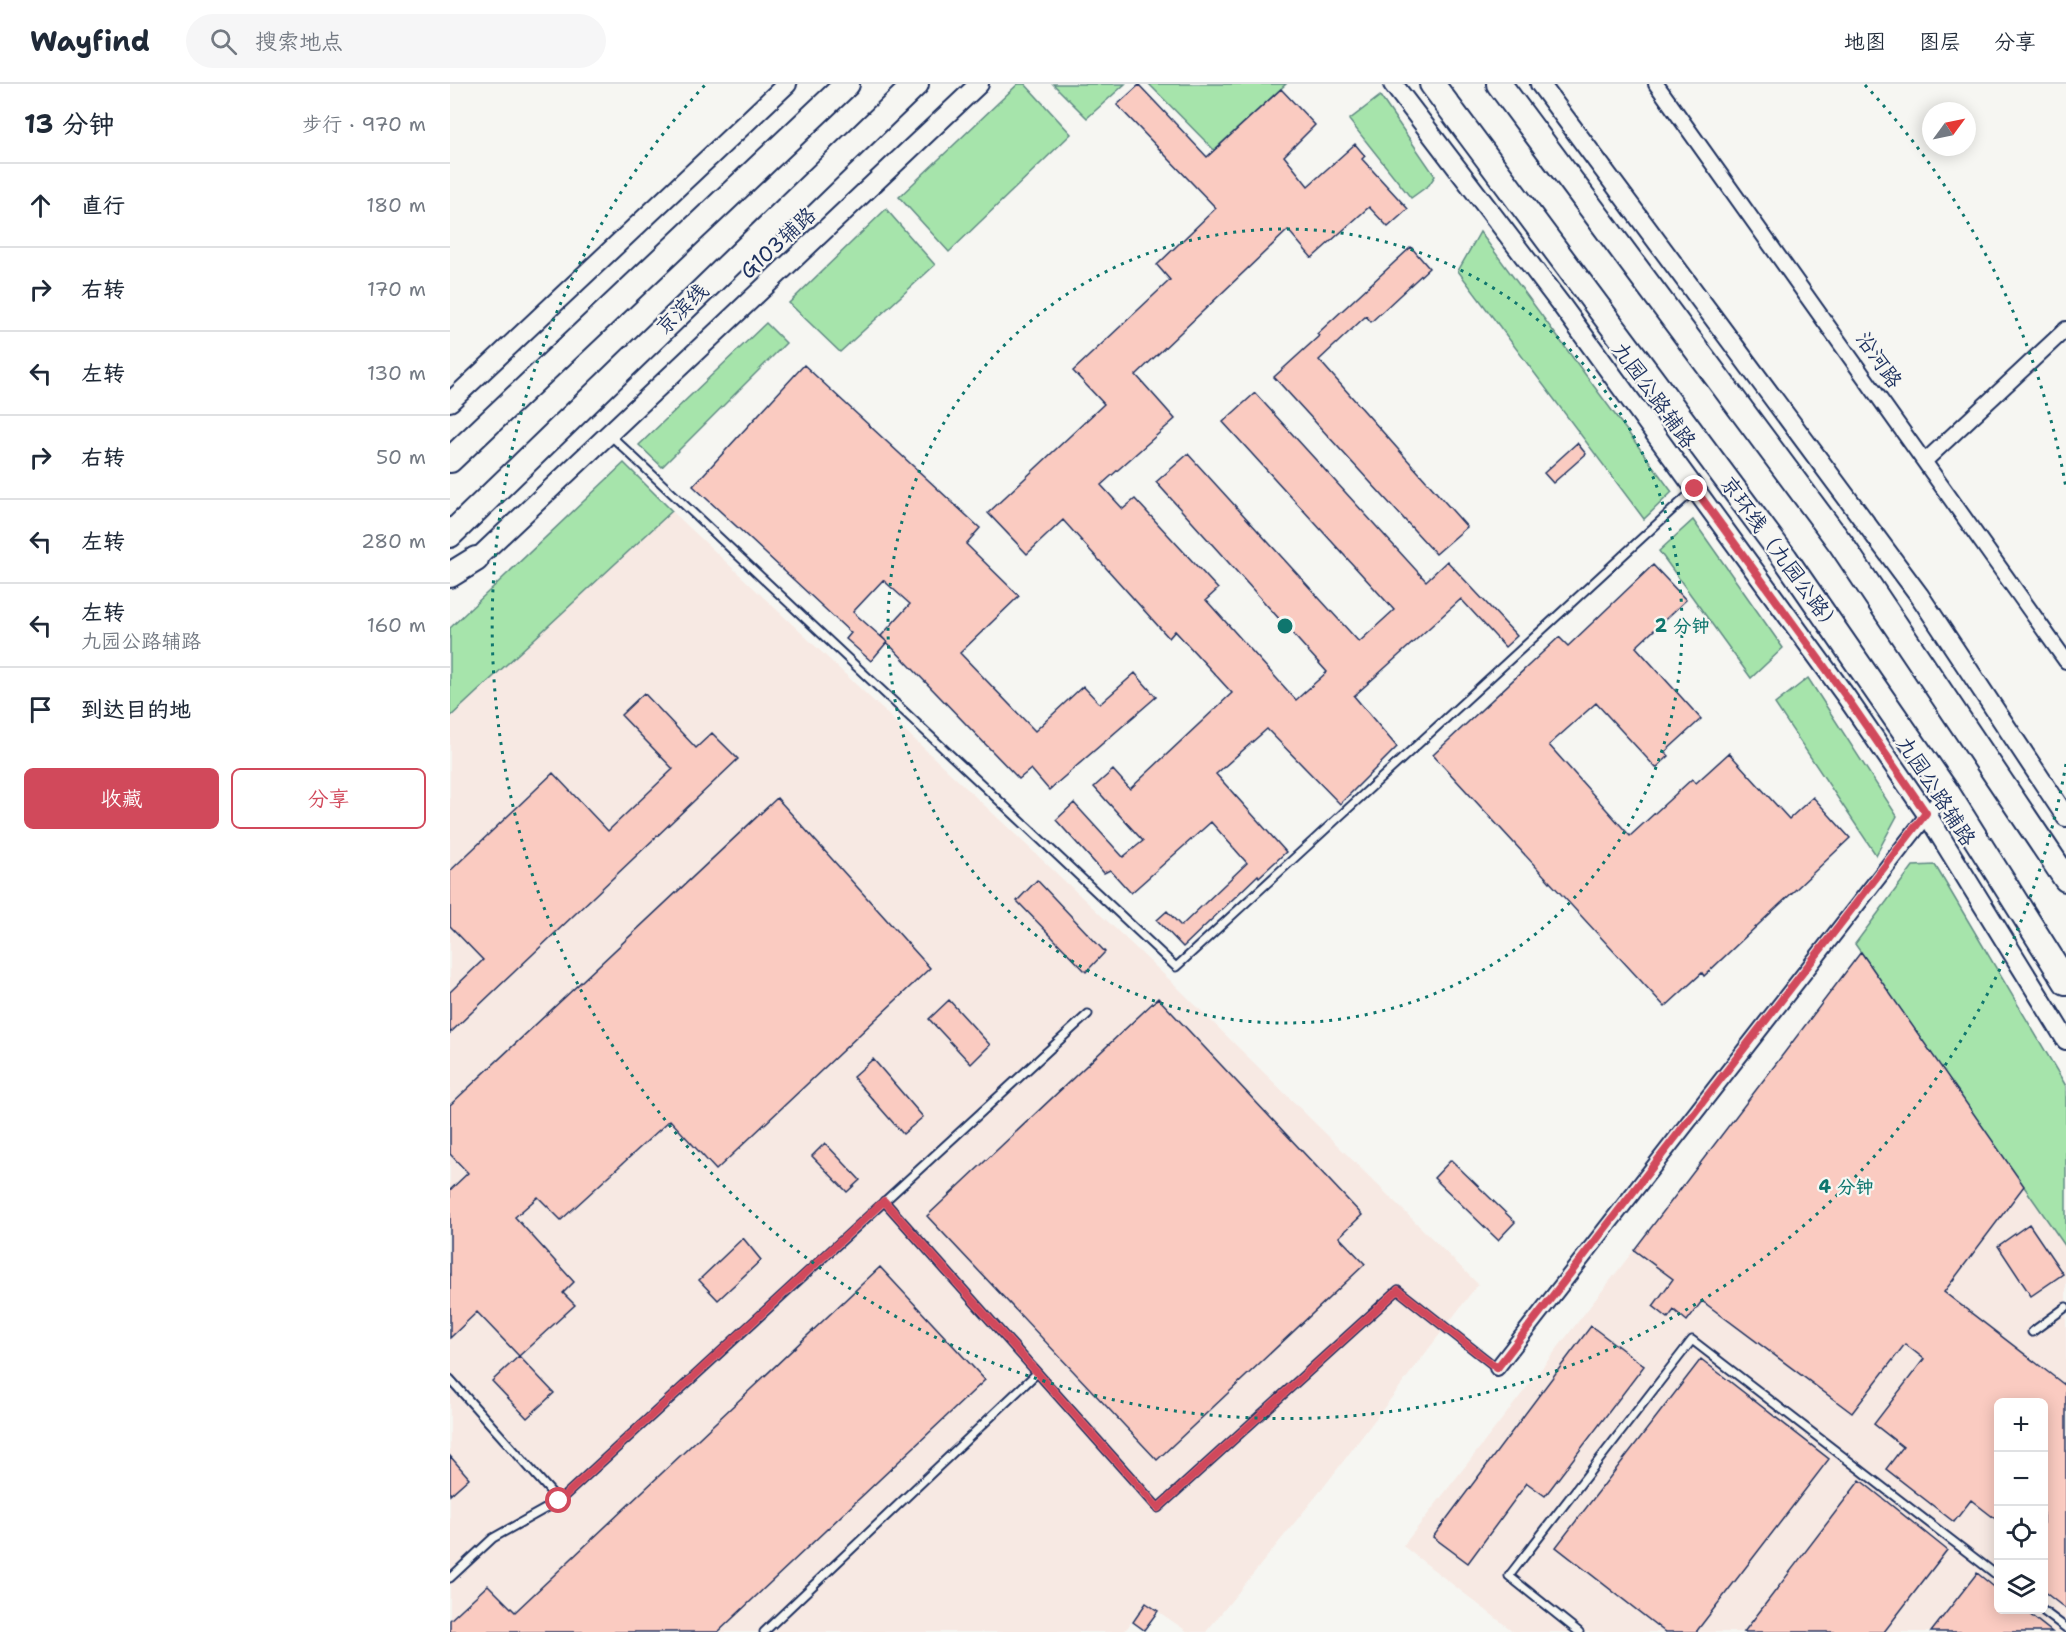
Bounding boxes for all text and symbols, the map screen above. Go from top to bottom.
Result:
search box [186,14,606,68]
text: Wayfind [30,22,150,60]
icon: search [207,25,240,58]
text: 搜索地点 [255,27,343,56]
text: 地图 [1844,28,1886,56]
text: 图层 [1919,28,1961,56]
text: 分享 [1994,28,2036,56]
north arrow [1922,102,1976,156]
text: 13 分钟 [24,106,114,141]
text: 步行 · 970 m [302,111,426,137]
icon: ahead [24,189,57,222]
text: 直行 [81,191,125,220]
text: 180 m [366,192,426,218]
street label: G103辅路 [734,201,822,285]
icon: right [24,273,57,306]
text: 右转 [81,275,125,304]
text: 170 m [367,276,426,302]
street label: 京滨线 [650,277,714,341]
street label: 沿河路 [1849,326,1909,394]
street label: 九园公路辅路 [1606,336,1702,454]
icon: left [24,357,57,390]
text: 左转 [81,359,125,388]
text: 130 m [367,360,426,386]
icon: right [24,441,57,474]
text: 右转 [81,443,125,472]
text: 50 m [376,444,426,470]
street label: 京环线（九园公路） [1714,470,1848,640]
route end [1681,475,1707,501]
icon: left [24,525,57,558]
text: 左转 [81,527,125,556]
text: 280 m [361,528,426,554]
text: 左转 [81,598,125,627]
icon: left [24,609,57,642]
text: 160 m [367,612,426,638]
text: 2 分钟 [1655,614,1709,638]
centre of rings [1275,616,1295,636]
text: 九园公路辅路 [81,628,201,654]
icon: arrive [24,693,57,726]
text: 到达目的地 [81,695,191,724]
street label: 九园公路辅路 [1890,731,1982,851]
button: 收藏 [24,768,219,829]
button: 分享 [231,768,426,829]
text: 4 分钟 [1819,1175,1873,1199]
map controls [1994,1398,2048,1614]
button: + [1994,1398,2048,1452]
button: − [1994,1452,2048,1506]
route start [545,1487,571,1513]
button: locate [1994,1506,2048,1560]
button: layers [1994,1560,2048,1614]

